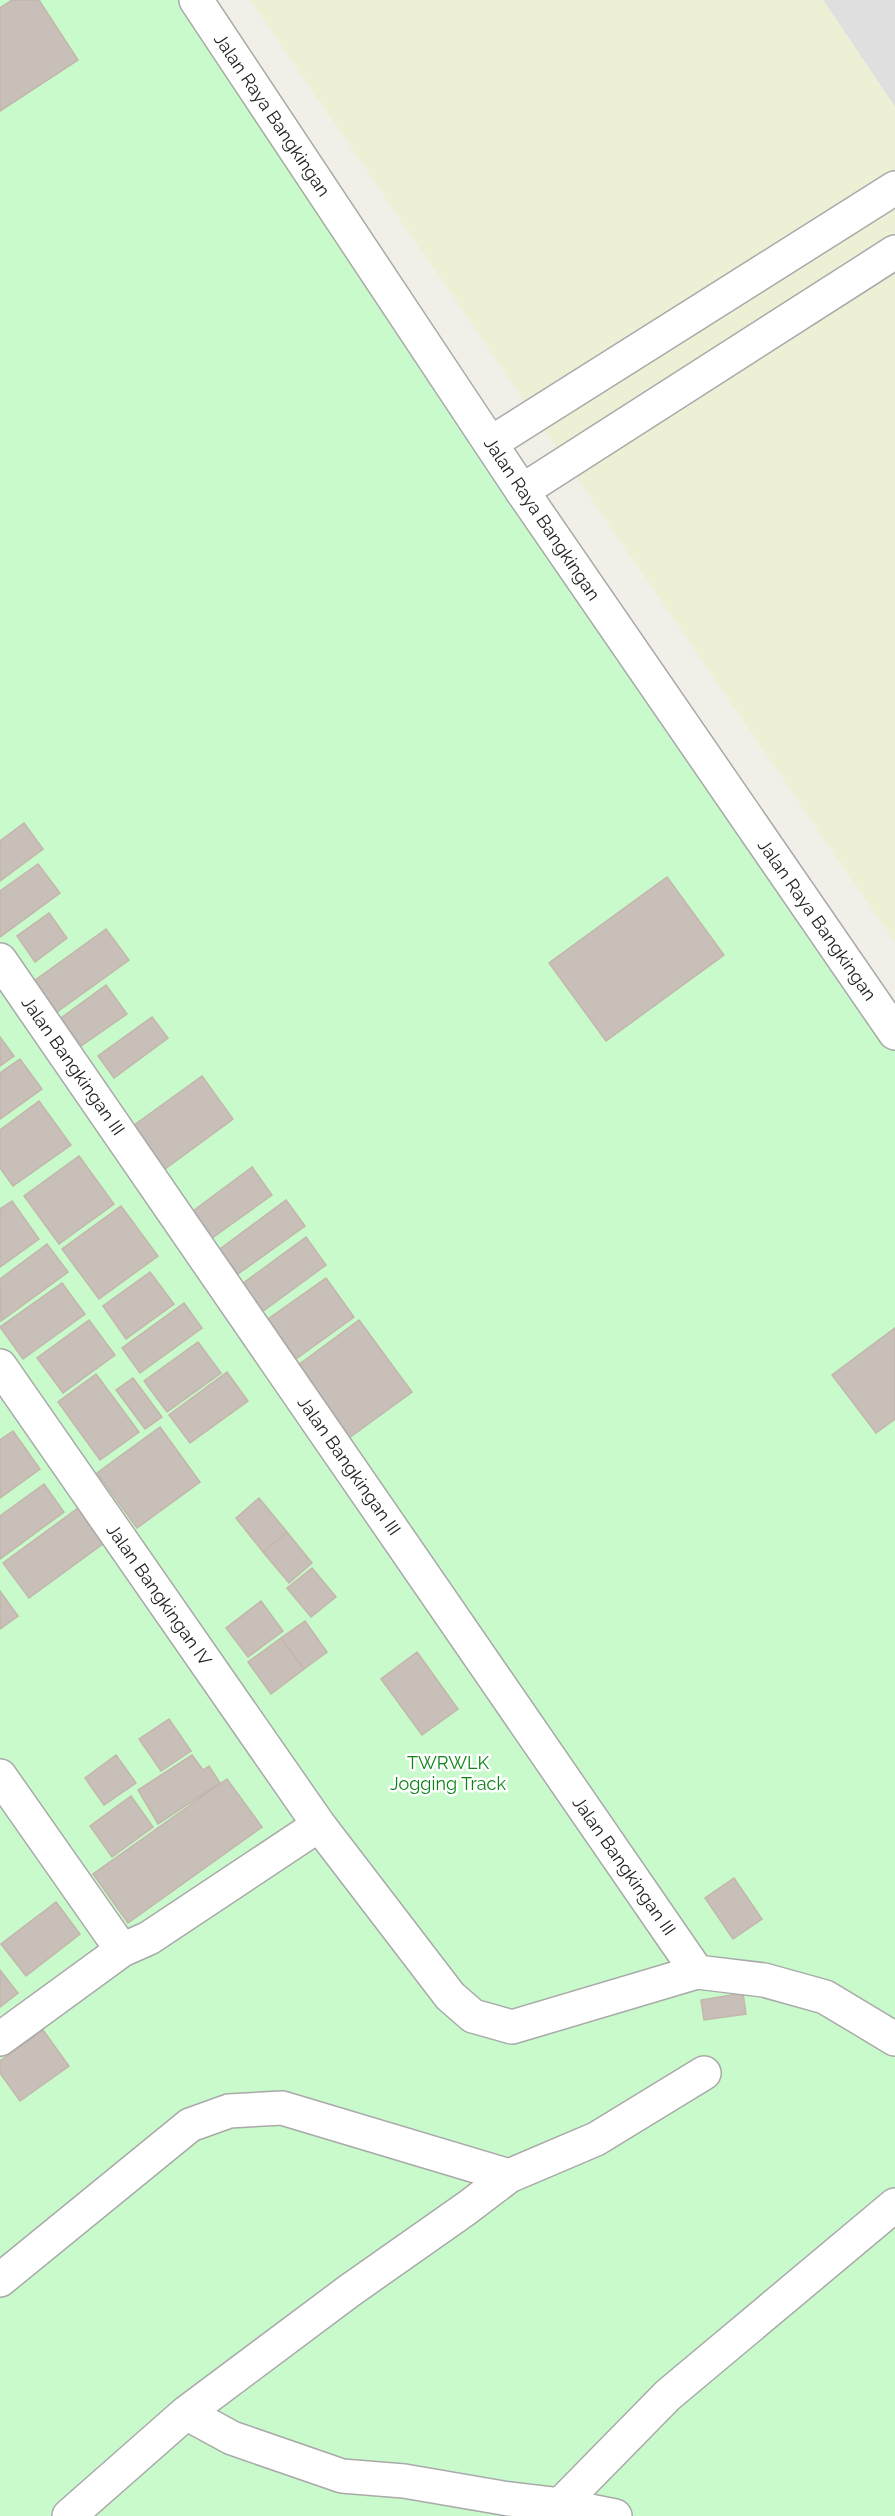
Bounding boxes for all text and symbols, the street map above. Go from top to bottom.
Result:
street label: Jalan Raya Bangkingan [210,29,335,200]
street label: Jalan Raya Bangkingan [480,433,605,604]
street label: Jalan Raya Bangkingan [754,835,881,1004]
street label: Jalan Bangkingan III [18,992,129,1139]
street label: Jalan Bangkingan III [294,1392,405,1539]
street label: Jalan Bangkingan IV [103,1520,216,1670]
park label: TWRWLK Jogging Track [390,1752,506,1794]
street label: Jalan Bangkingan III [569,1792,680,1939]

